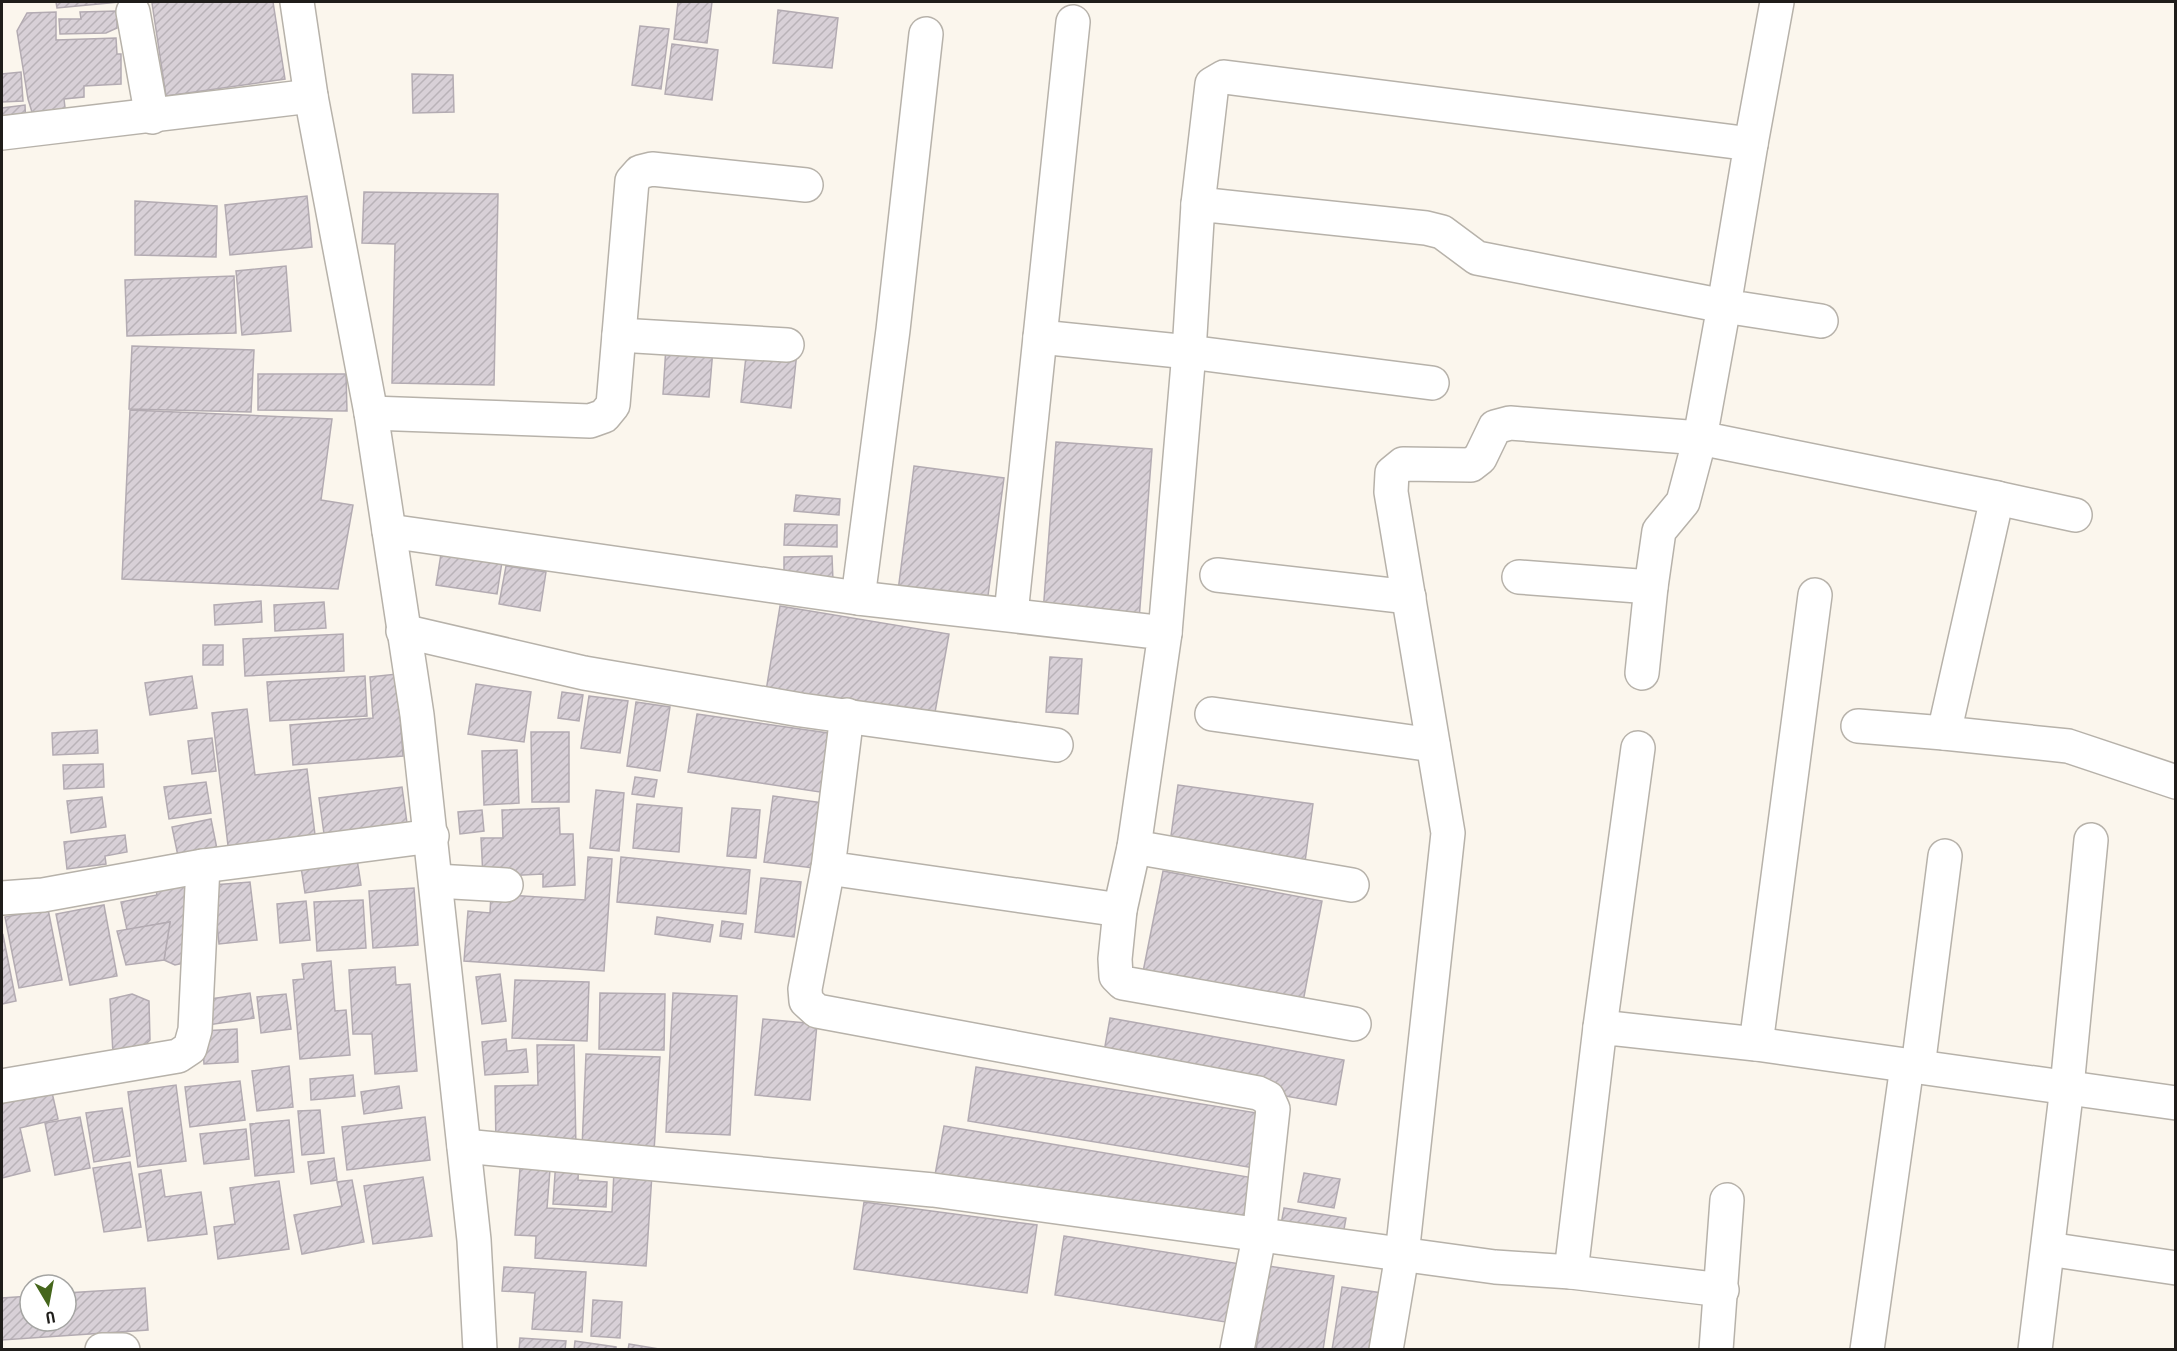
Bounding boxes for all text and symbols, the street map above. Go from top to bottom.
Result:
north arrow [18,1273,78,1333]
text: U [44,1307,57,1327]

